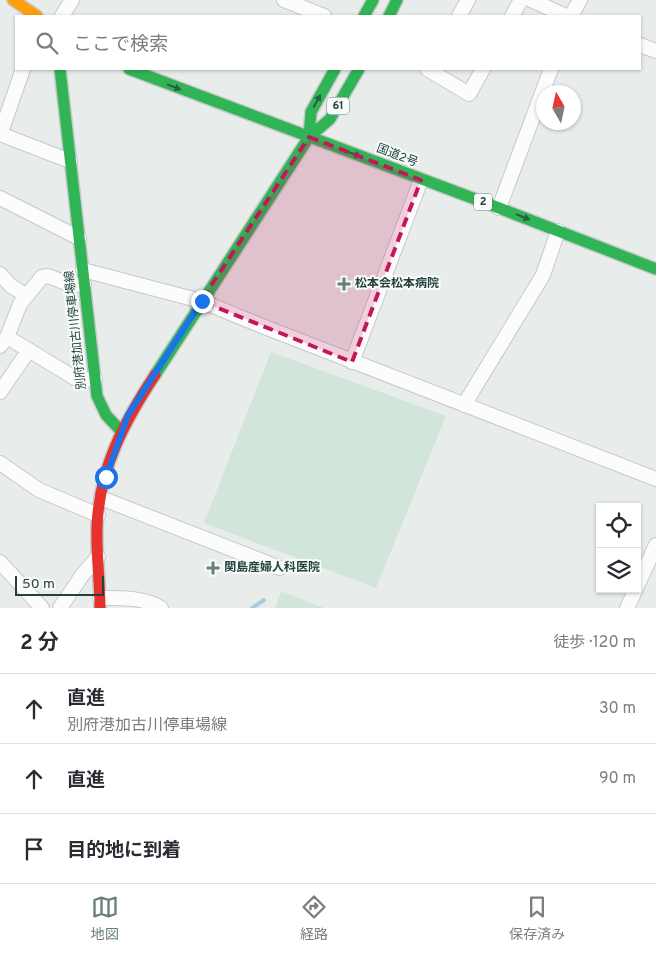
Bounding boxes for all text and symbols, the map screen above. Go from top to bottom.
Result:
search box [15,15,641,70]
icon: search [33,29,61,57]
text: ここで検索 [73,33,168,57]
one-way arrow [167,83,182,91]
north arrow [536,85,581,130]
one-way arrow [313,94,321,109]
road number: 61 [327,98,349,114]
street label: 国道2号 [374,141,420,171]
one-way arrow [347,150,362,158]
road number: 2 [474,193,492,210]
one-way arrow [516,213,531,221]
street label: 別府港加古川停車場線 [62,269,90,391]
place label: 松本会松本病院 [355,276,439,292]
marker: 松本会松本病院 [337,277,351,291]
route end [191,290,214,313]
route start [95,466,118,489]
map controls [596,503,641,593]
button: locate [596,503,641,548]
button: layers [596,548,641,593]
place label: 関島産婦人科医院 [224,560,320,576]
marker: 関島産婦人科医院 [206,561,220,575]
scale bar [15,573,104,596]
text: 50 m [22,576,55,593]
text: 2 分 [20,630,59,657]
text: 徒歩 · 120 m [553,633,636,653]
text: 直進 [67,687,105,711]
icon: ahead [20,695,48,723]
text: 30 m [599,699,636,719]
text: 別府港加古川停車場線 [67,716,227,736]
icon: ahead [20,765,48,793]
text: 直進 [67,769,105,793]
text: 90 m [599,769,636,789]
icon: arrive [20,835,48,863]
text: 目的地に到着 [67,839,181,863]
tab: 地図 [91,893,119,944]
tab: 経路 [300,893,328,944]
tab: 保存済み [509,893,565,944]

